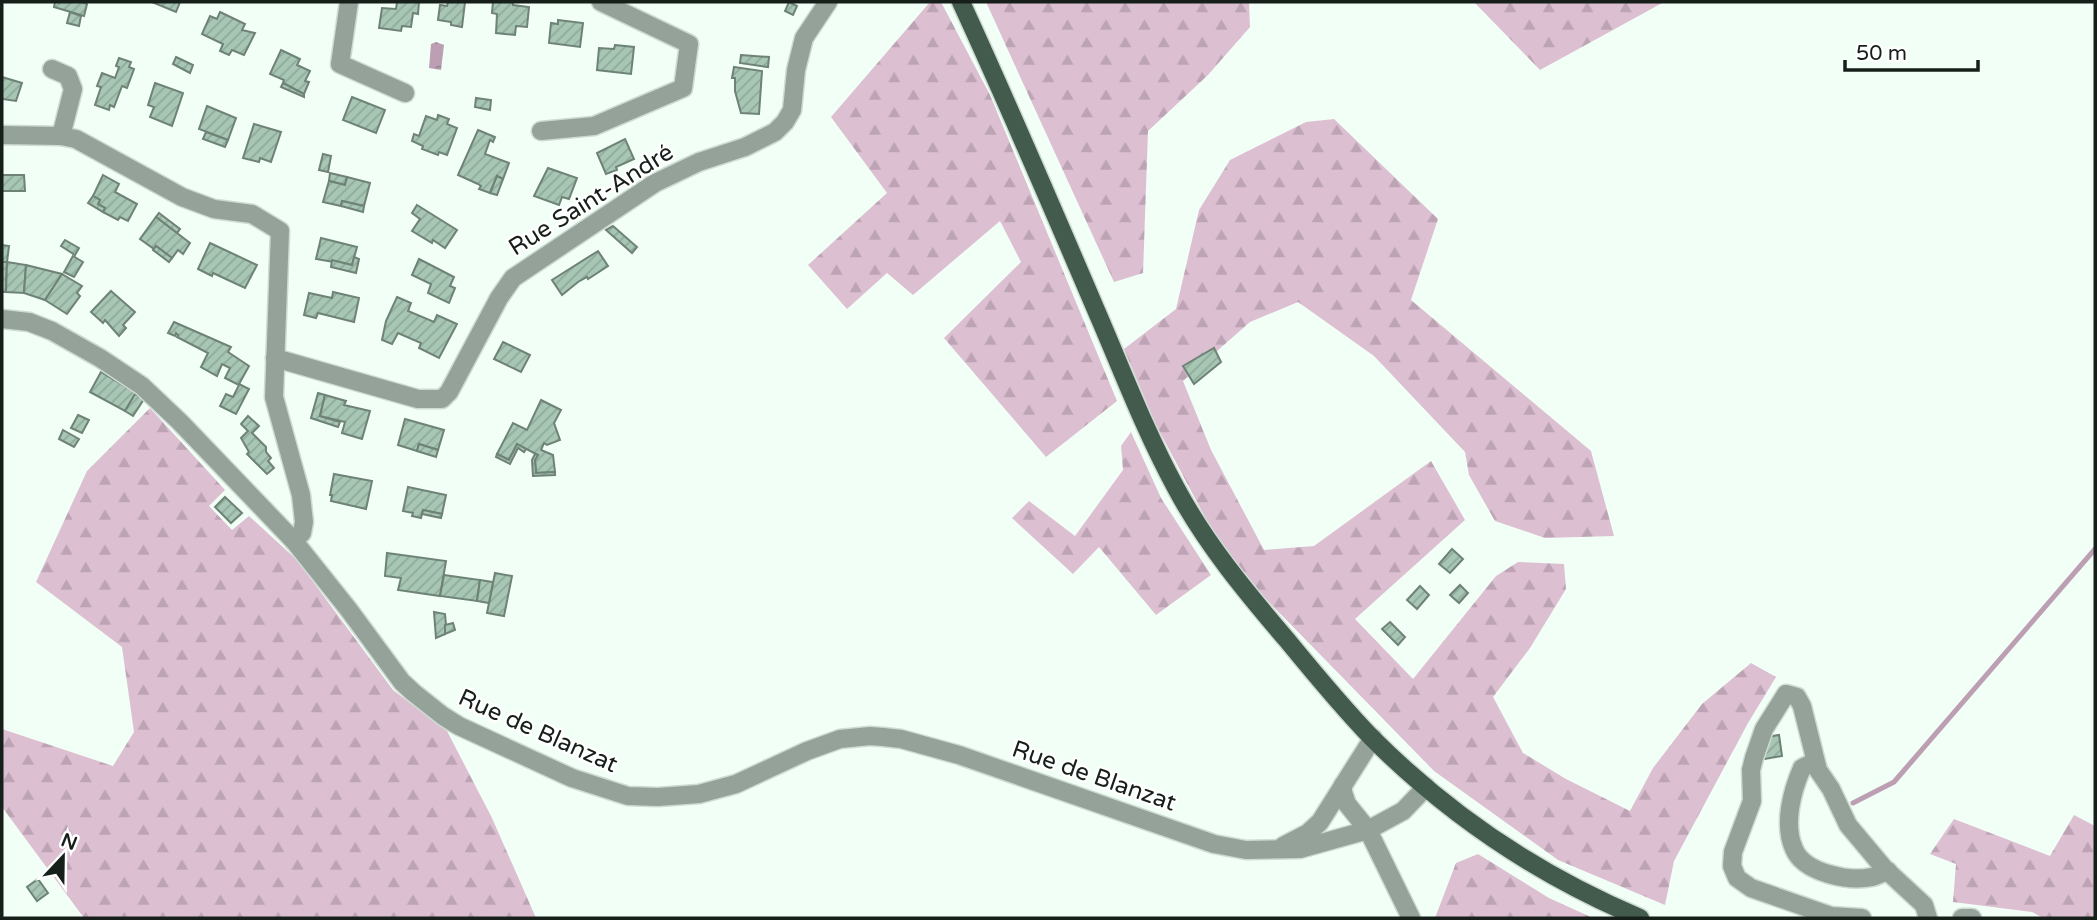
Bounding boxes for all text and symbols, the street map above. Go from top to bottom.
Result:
scale bar [1845,28,1978,72]
text: 50 m [1856,41,1907,66]
street label: Rue Saint-André [503,138,679,262]
street label: Rue de Blanzat [454,683,622,779]
street label: Rue de Blanzat [1008,734,1180,818]
north arrow [28,822,98,892]
text: N [58,829,80,855]

